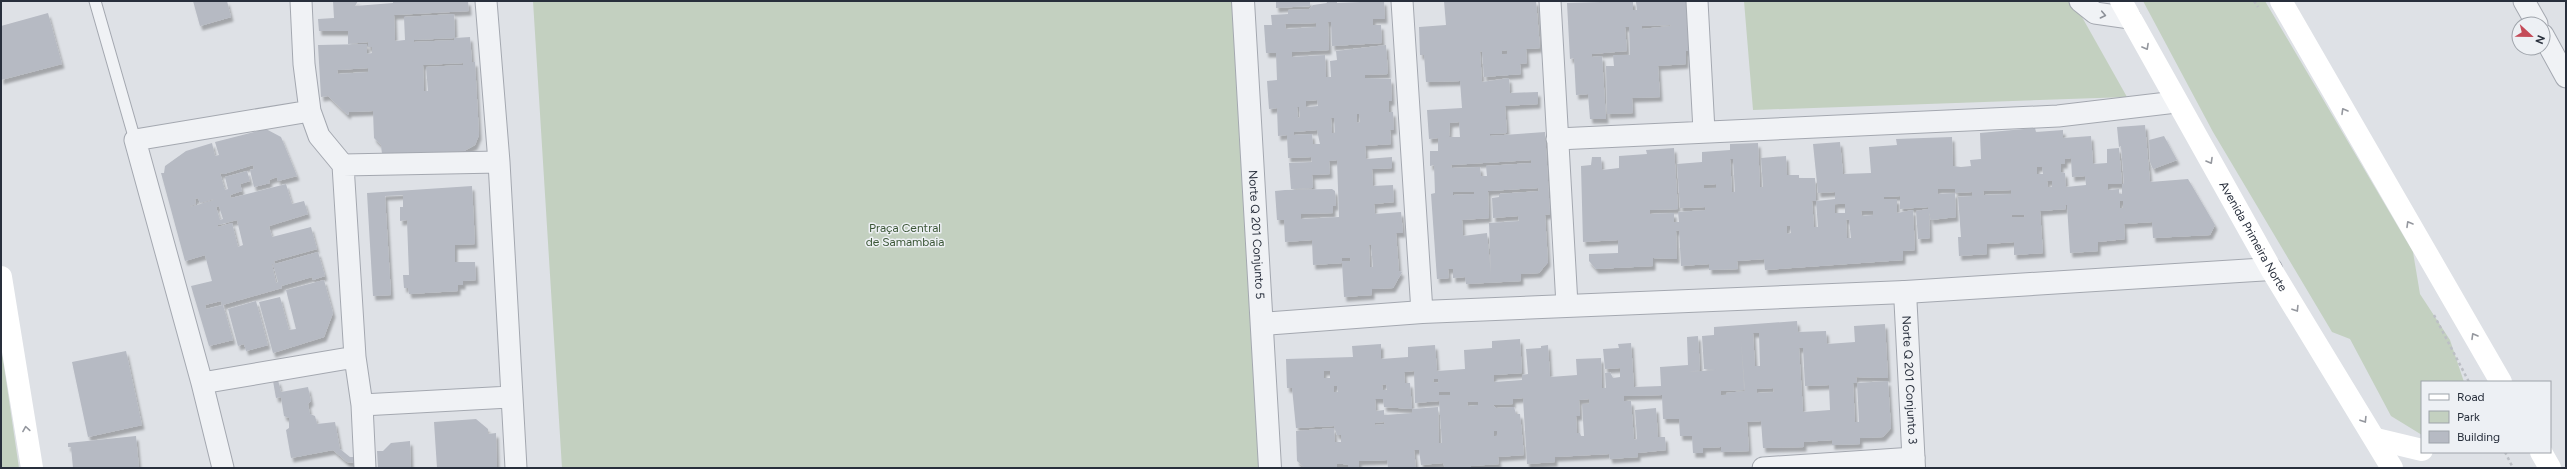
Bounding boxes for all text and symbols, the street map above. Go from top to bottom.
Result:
one-way arrow [2099,10,2106,18]
north arrow [2511,16,2551,56]
text: N [2532,33,2547,46]
one-way arrow [2141,43,2149,51]
one-way arrow [2342,108,2349,115]
one-way arrow [2205,157,2212,164]
street label: Norte Q 201 Conjunto 5 [1246,170,1267,300]
street label: Avenida Primeira Norte [2216,179,2290,294]
one-way arrow [2407,220,2414,228]
park label: Praça Central de Samambaia [866,221,944,249]
one-way arrow [2292,305,2299,312]
street label: Norte Q 201 Conjunto 3 [1899,315,1920,445]
one-way arrow [2472,333,2479,340]
legend [2421,381,2551,453]
text: Road [2457,390,2485,404]
text: Park [2457,410,2480,424]
one-way arrow [2360,416,2367,423]
one-way arrow [22,426,31,433]
text: Building [2457,430,2500,444]

